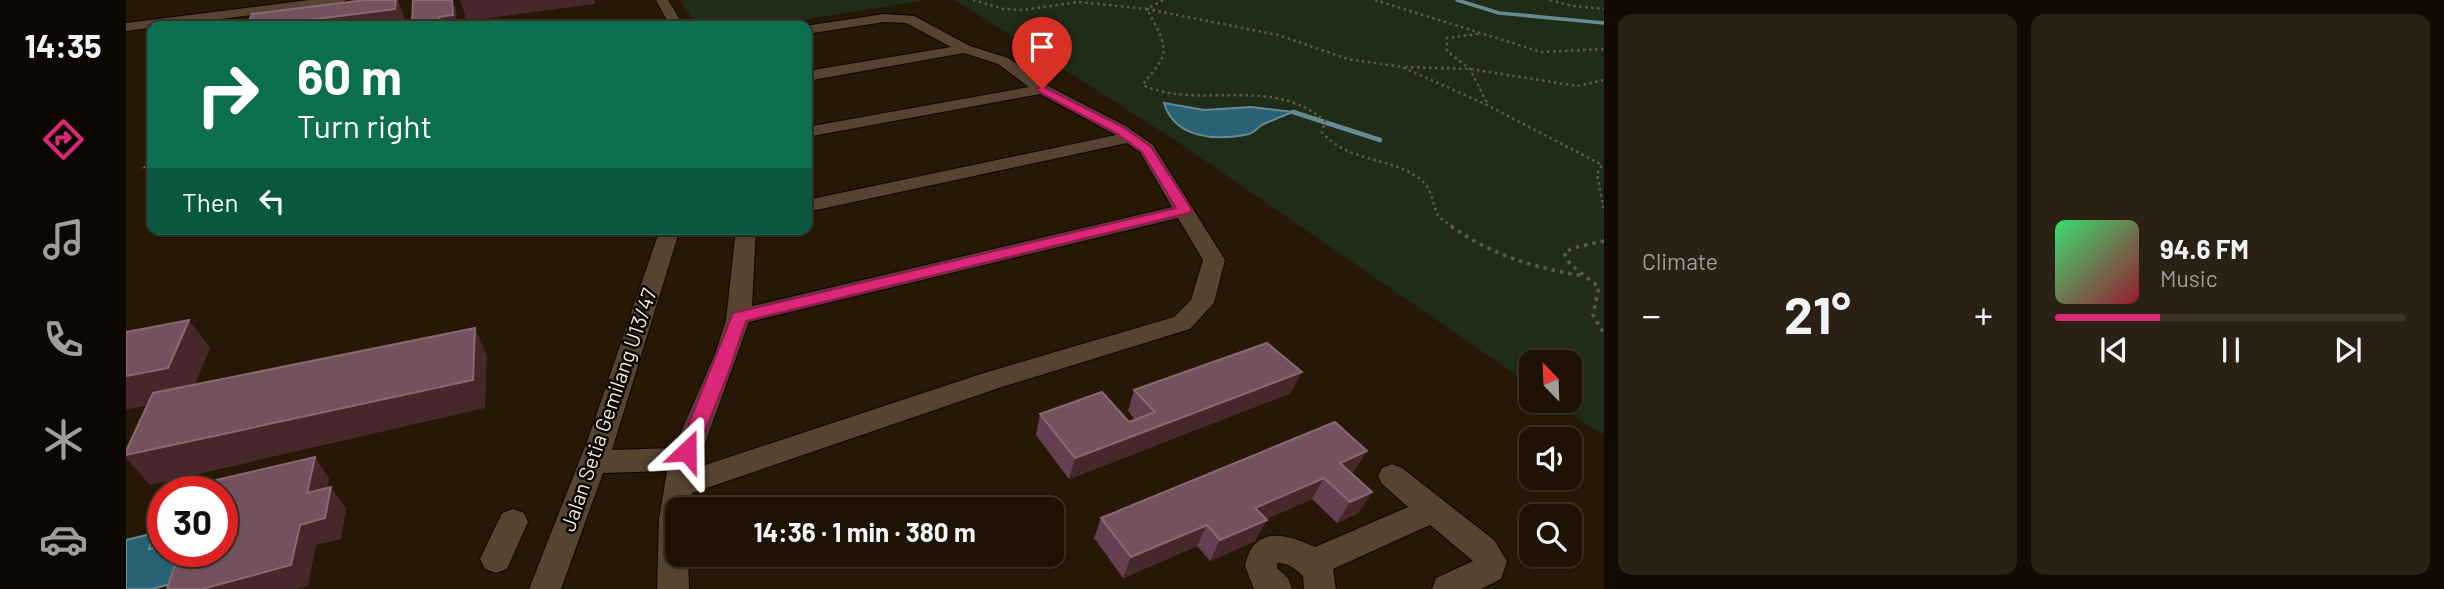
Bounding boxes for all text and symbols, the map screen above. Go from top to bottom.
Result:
pin [1012,17,1072,89]
text: 14:35 [25,26,101,64]
icon: arrive [1023,28,1061,66]
text: 60 m [297,46,402,105]
icon: right [182,49,273,140]
text: Turn right [297,106,432,144]
icon: directions [39,115,88,164]
icon: left [253,182,291,220]
text: Then [182,186,239,217]
icon: music [39,215,88,264]
text: 94.6 FM [2160,233,2249,264]
text: Climate [1642,247,1718,275]
text: Music [2160,264,2218,292]
text: 21° [1784,282,1851,344]
street label: Jalan Setia Gemilang U13/47 [554,285,661,534]
text: − [1642,291,1661,337]
text: + [1974,291,1993,337]
icon: phone [39,315,88,364]
icon: previous [2095,331,2133,369]
icon: pause [2212,331,2250,369]
icon: next [2329,331,2367,369]
north arrow [1519,350,1582,413]
map controls [1519,350,1582,567]
position arrow [650,414,724,488]
icon: climate [39,415,88,464]
button: sound [1519,427,1582,490]
speed limit sign: 30 [147,476,238,567]
button: search [1519,504,1582,567]
icon: car [39,515,88,564]
text: 14:36 · 1 min · 380 m [753,516,976,547]

